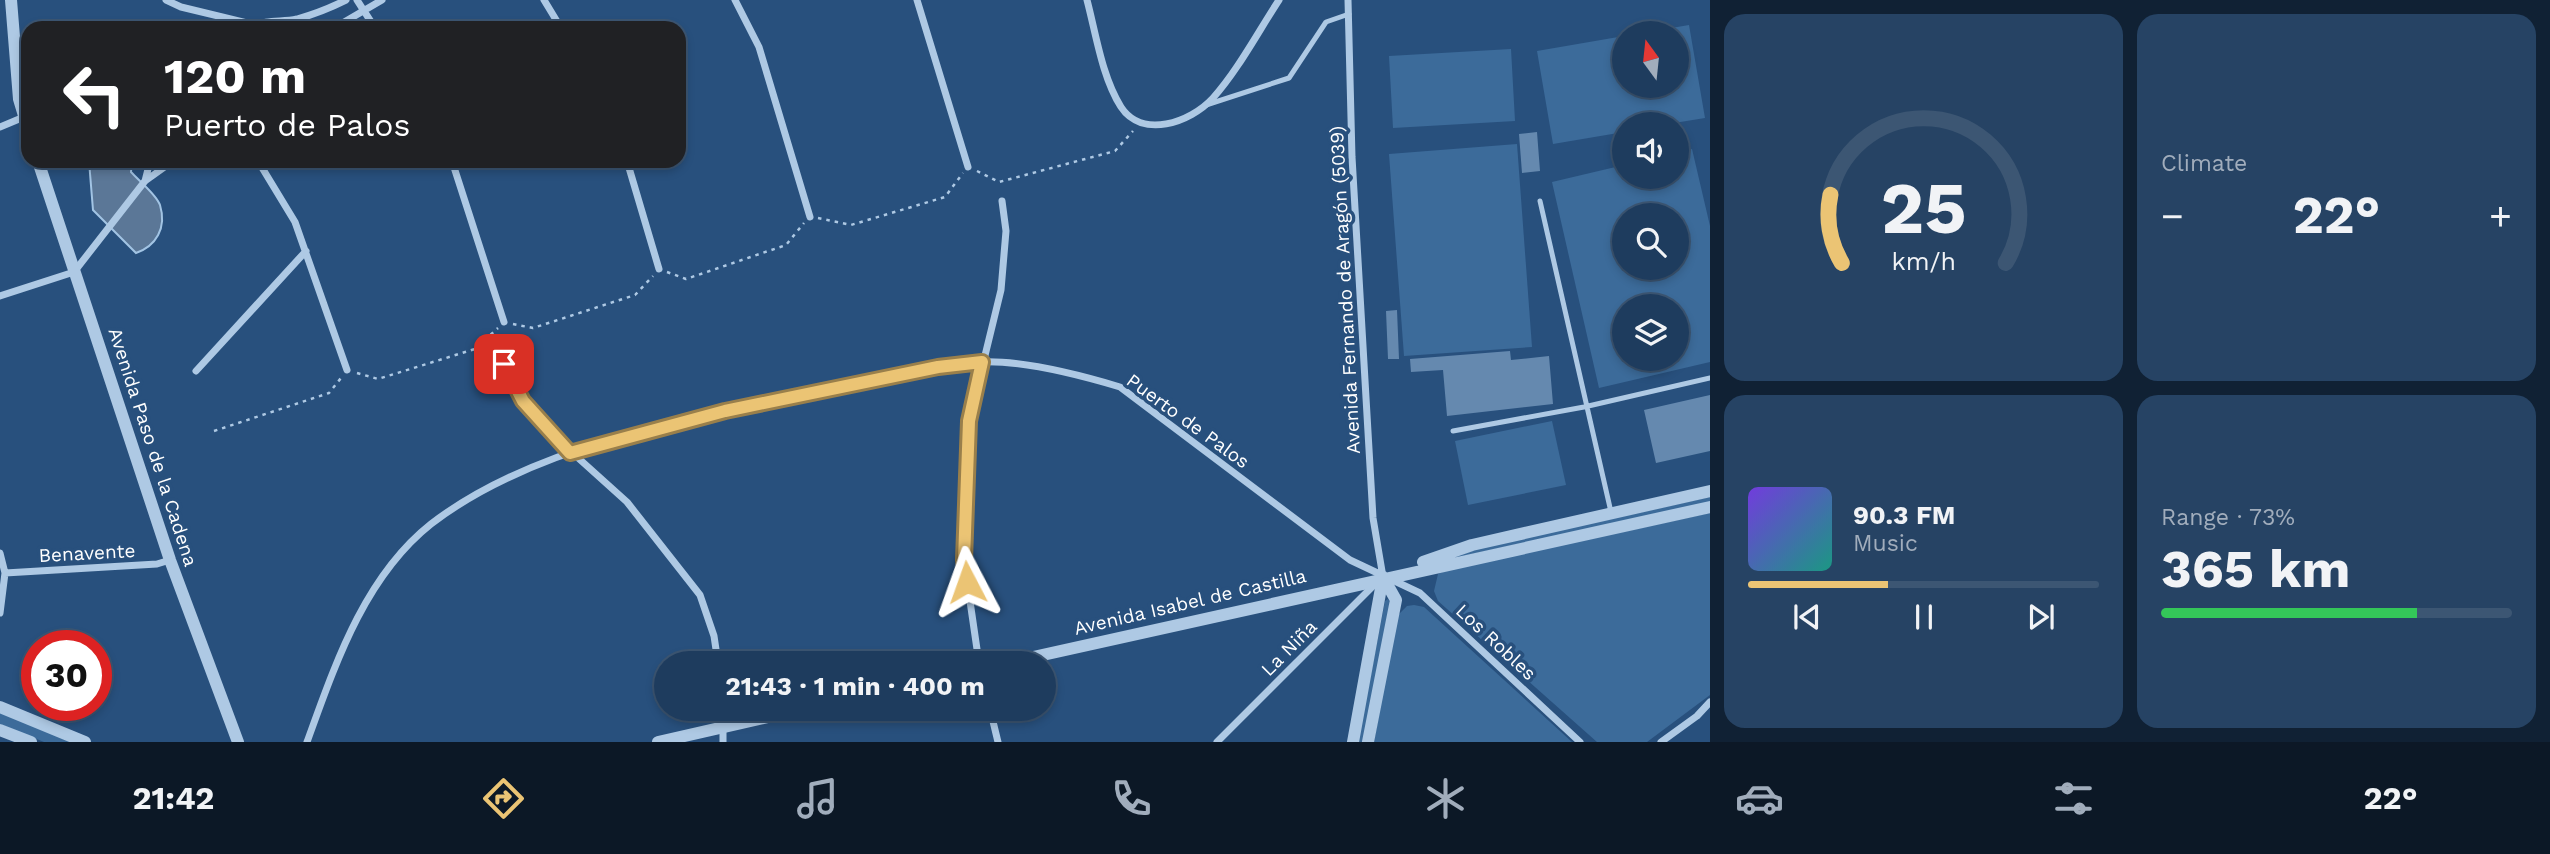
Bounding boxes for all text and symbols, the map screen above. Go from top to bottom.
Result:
north arrow [1612,21,1689,98]
map controls [1612,21,1689,371]
text: 120 m [164,47,306,105]
icon: left [49,49,140,140]
text: Puerto de Palos [164,106,410,144]
button: sound [1612,112,1689,189]
street label: Avenida Fernando de Aragón (5039) [1325,125,1365,455]
text: Climate [2161,150,2247,177]
text: 25 [1881,166,1966,252]
text: 22° [2293,185,2380,246]
text: − [2161,194,2184,238]
text: + [2489,194,2512,238]
button: search [1612,203,1689,280]
text: km/h [1891,247,1956,276]
button: layers [1612,294,1689,371]
street label: Avenida Paso de la Cadena [103,325,203,570]
pin [474,334,534,394]
icon: arrive [485,345,523,383]
street label: Puerto de Palos [1122,369,1254,473]
text: 90.3 FM [1853,500,1955,530]
text: Range · 73% [2161,504,2295,531]
text: Music [1853,530,1918,557]
street label: Benavente [38,539,136,567]
text: 365 km [2161,539,2350,600]
position arrow [930,545,1004,619]
street label: Avenida Isabel de Castilla [1072,564,1309,640]
icon: previous [1788,598,1826,636]
icon: pause [1905,598,1943,636]
icon: next [2022,598,2060,636]
street label: Los Robles [1451,599,1541,685]
street label: La Niña [1256,615,1322,681]
speed limit sign: 30 [21,630,112,721]
text: 21:43 · 1 min · 400 m [725,671,985,701]
icon: directions [479,774,528,823]
icon: music [793,774,842,823]
icon: phone [1107,774,1156,823]
icon: climate [1421,774,1470,823]
icon: car [1735,774,1784,823]
icon: filters [2049,774,2098,823]
text: 21:42 [133,779,214,817]
text: 22° [2364,779,2417,817]

